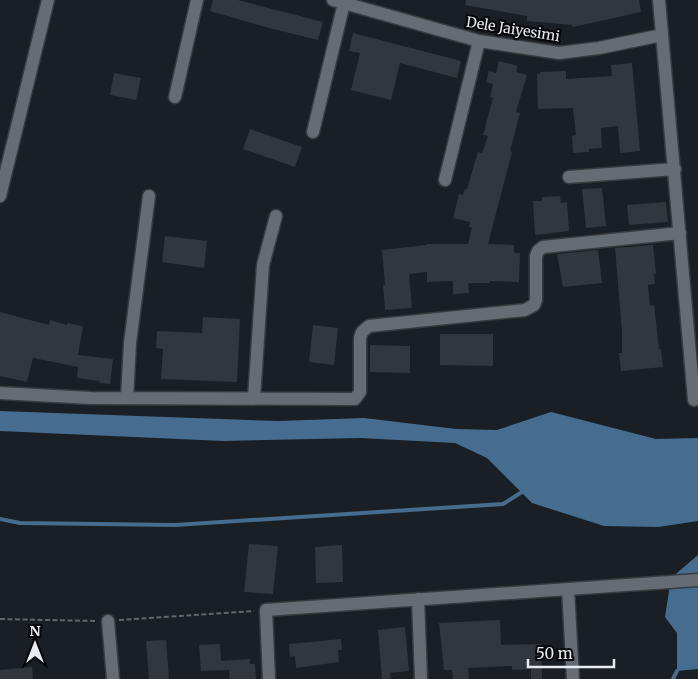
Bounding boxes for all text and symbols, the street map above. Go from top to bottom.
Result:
street label: Dele Jaiyesimi [465,13,562,45]
north arrow [10,619,60,669]
text: N [29,622,41,640]
scale bar [528,636,614,668]
text: 50 m [536,644,573,663]

